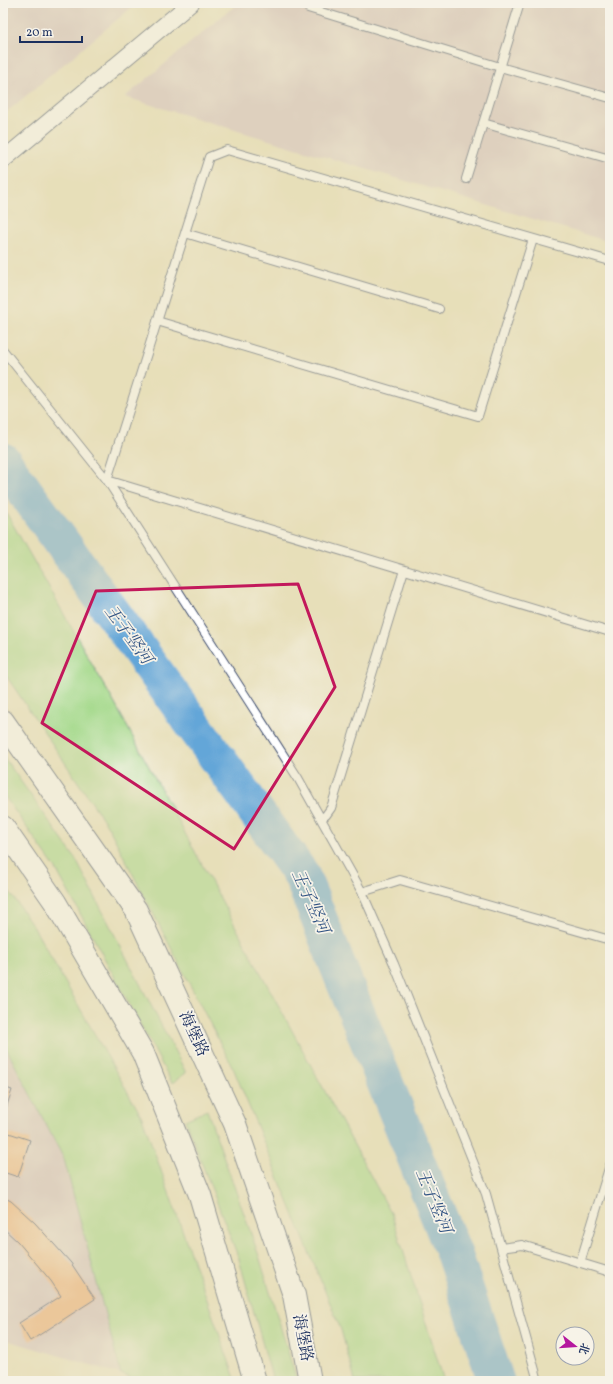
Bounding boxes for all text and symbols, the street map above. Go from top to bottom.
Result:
scale bar [20,18,82,44]
text: 20 m [26,25,53,41]
water label: 王子竖河 [99,601,159,672]
water label: 王子竖河 [286,866,336,940]
street label: 海堡路 [173,1008,213,1060]
water label: 王子竖河 [410,1165,458,1240]
street label: 海堡路 [287,1312,317,1364]
north arrow [555,1326,595,1366]
text: 北 [574,1341,592,1356]

